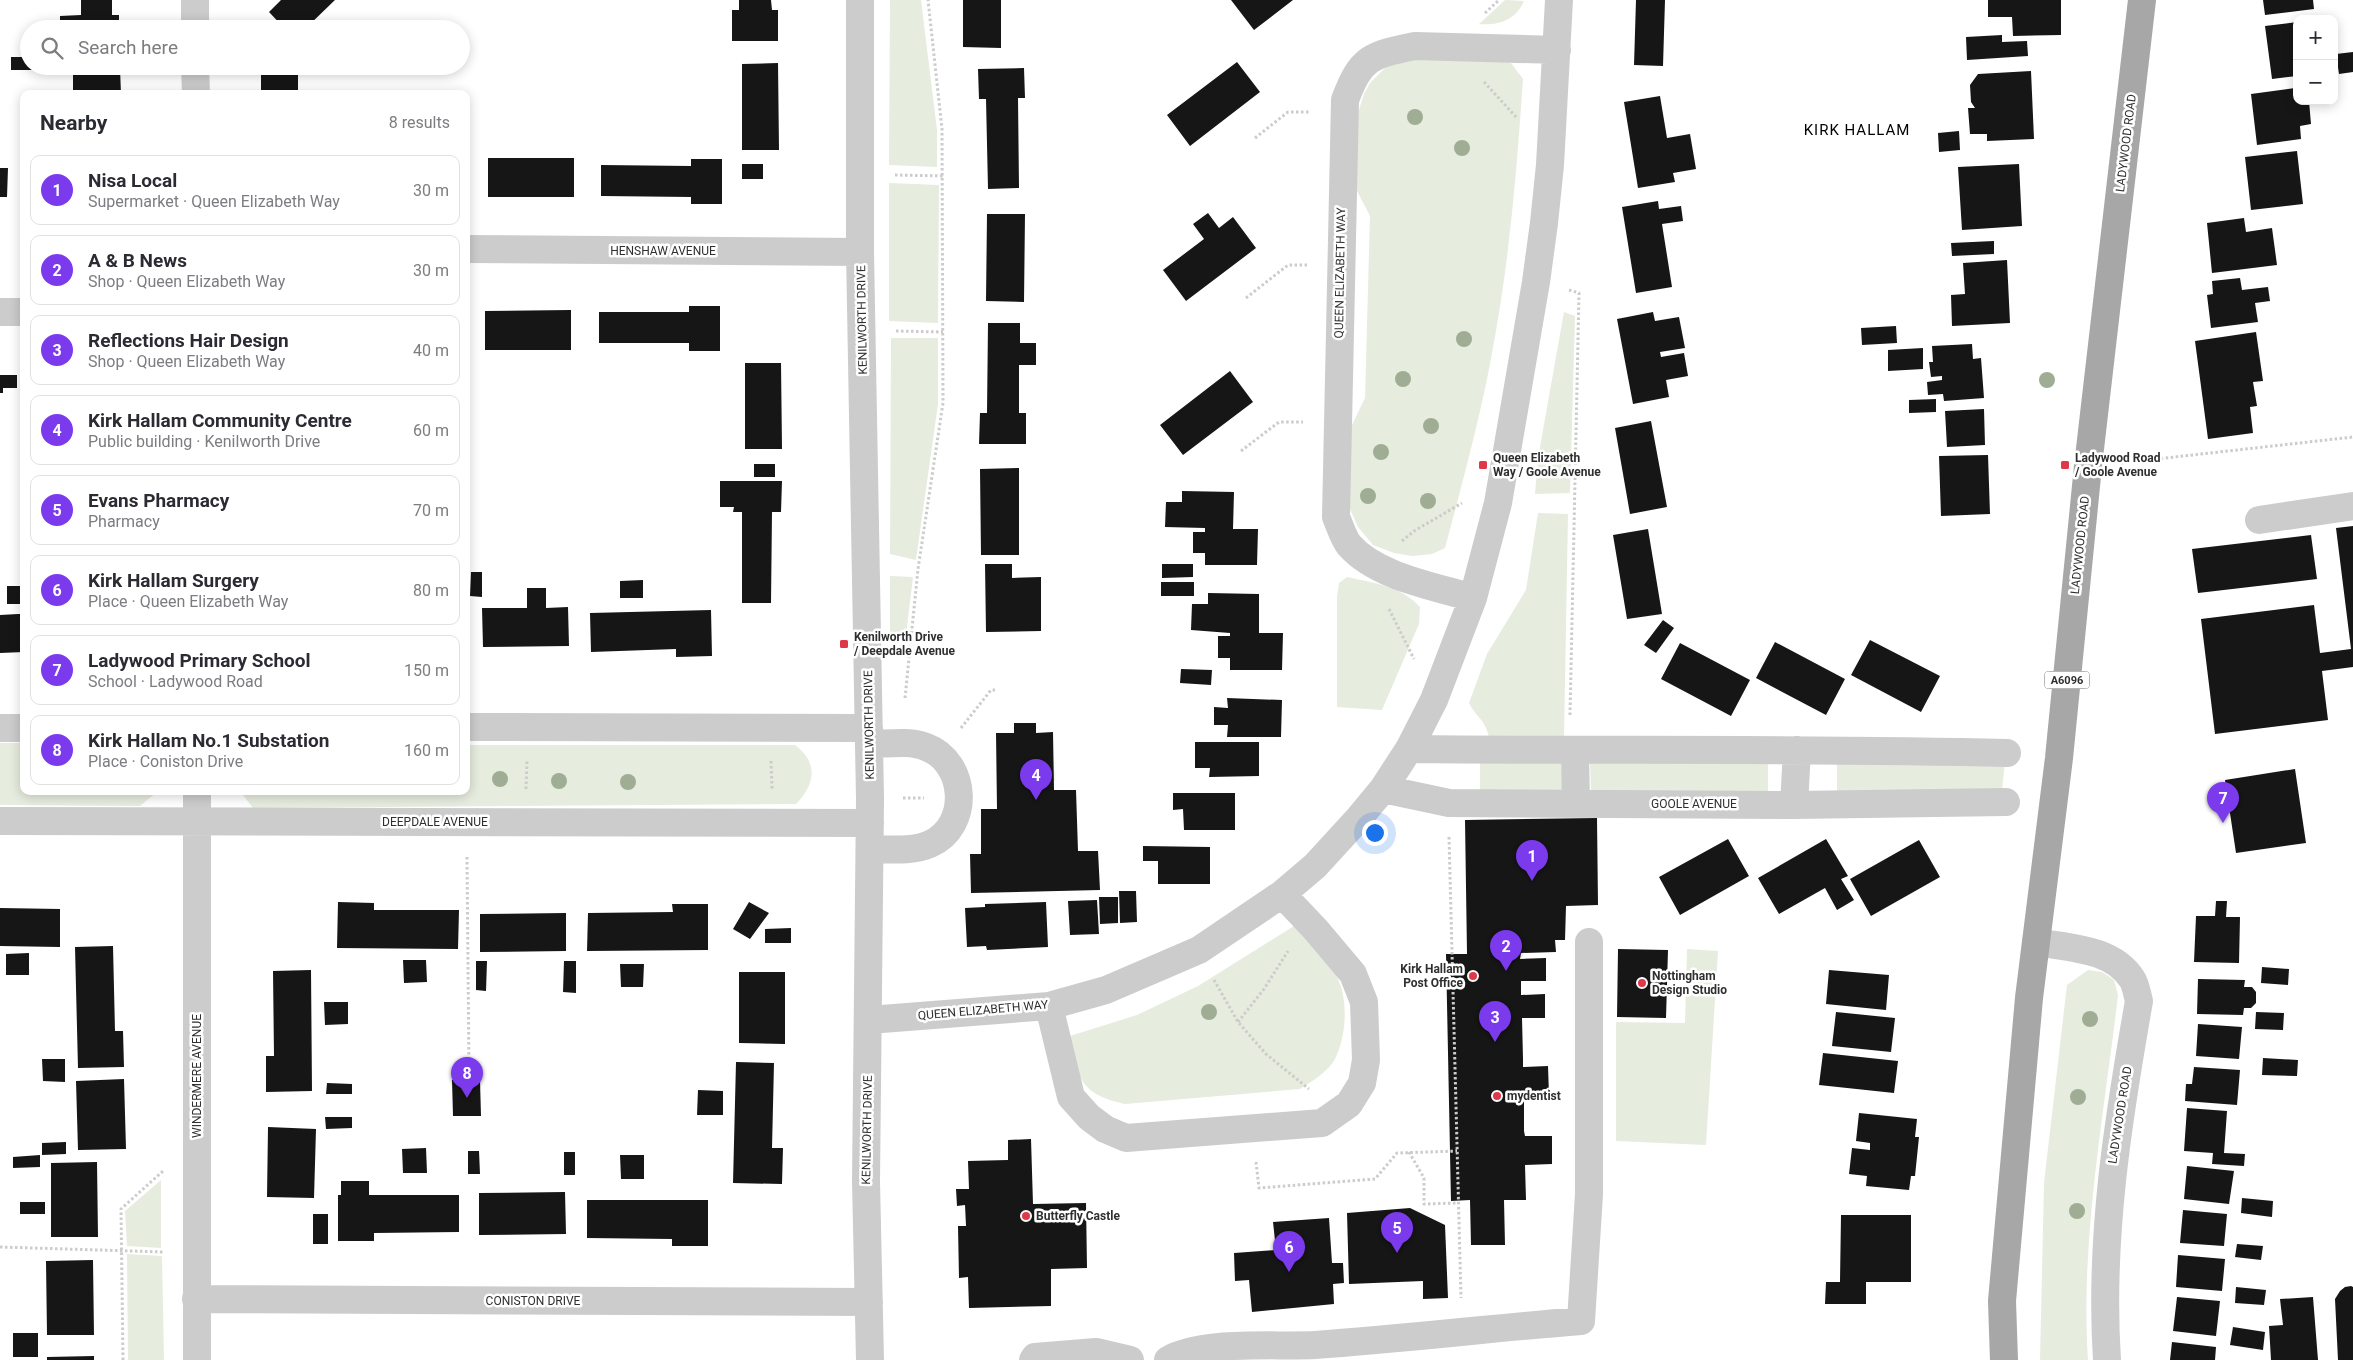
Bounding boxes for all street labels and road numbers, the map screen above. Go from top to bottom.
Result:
street label: LADYWOOD ROAD [2113,93,2139,193]
street label: QUEEN ELIZABETH WAY [1332,207,1348,339]
street label: HENSHAW AVENUE [610,244,716,258]
street label: KENILWORTH DRIVE [854,265,870,375]
street label: LADYWOOD ROAD [2068,495,2092,595]
street label: KENILWORTH DRIVE [861,670,877,780]
road number: A6096 [2044,672,2090,688]
street label: GOOLE AVENUE [1651,797,1737,811]
street label: DEEPDALE AVENUE [382,815,488,829]
street label: QUEEN ELIZABETH WAY [917,997,1050,1023]
street label: WINDERMERE AVENUE [190,1014,204,1138]
street label: LADYWOOD ROAD [2105,1065,2135,1165]
street label: KENILWORTH DRIVE [859,1075,875,1185]
street label: CONISTON DRIVE [486,1294,581,1308]

